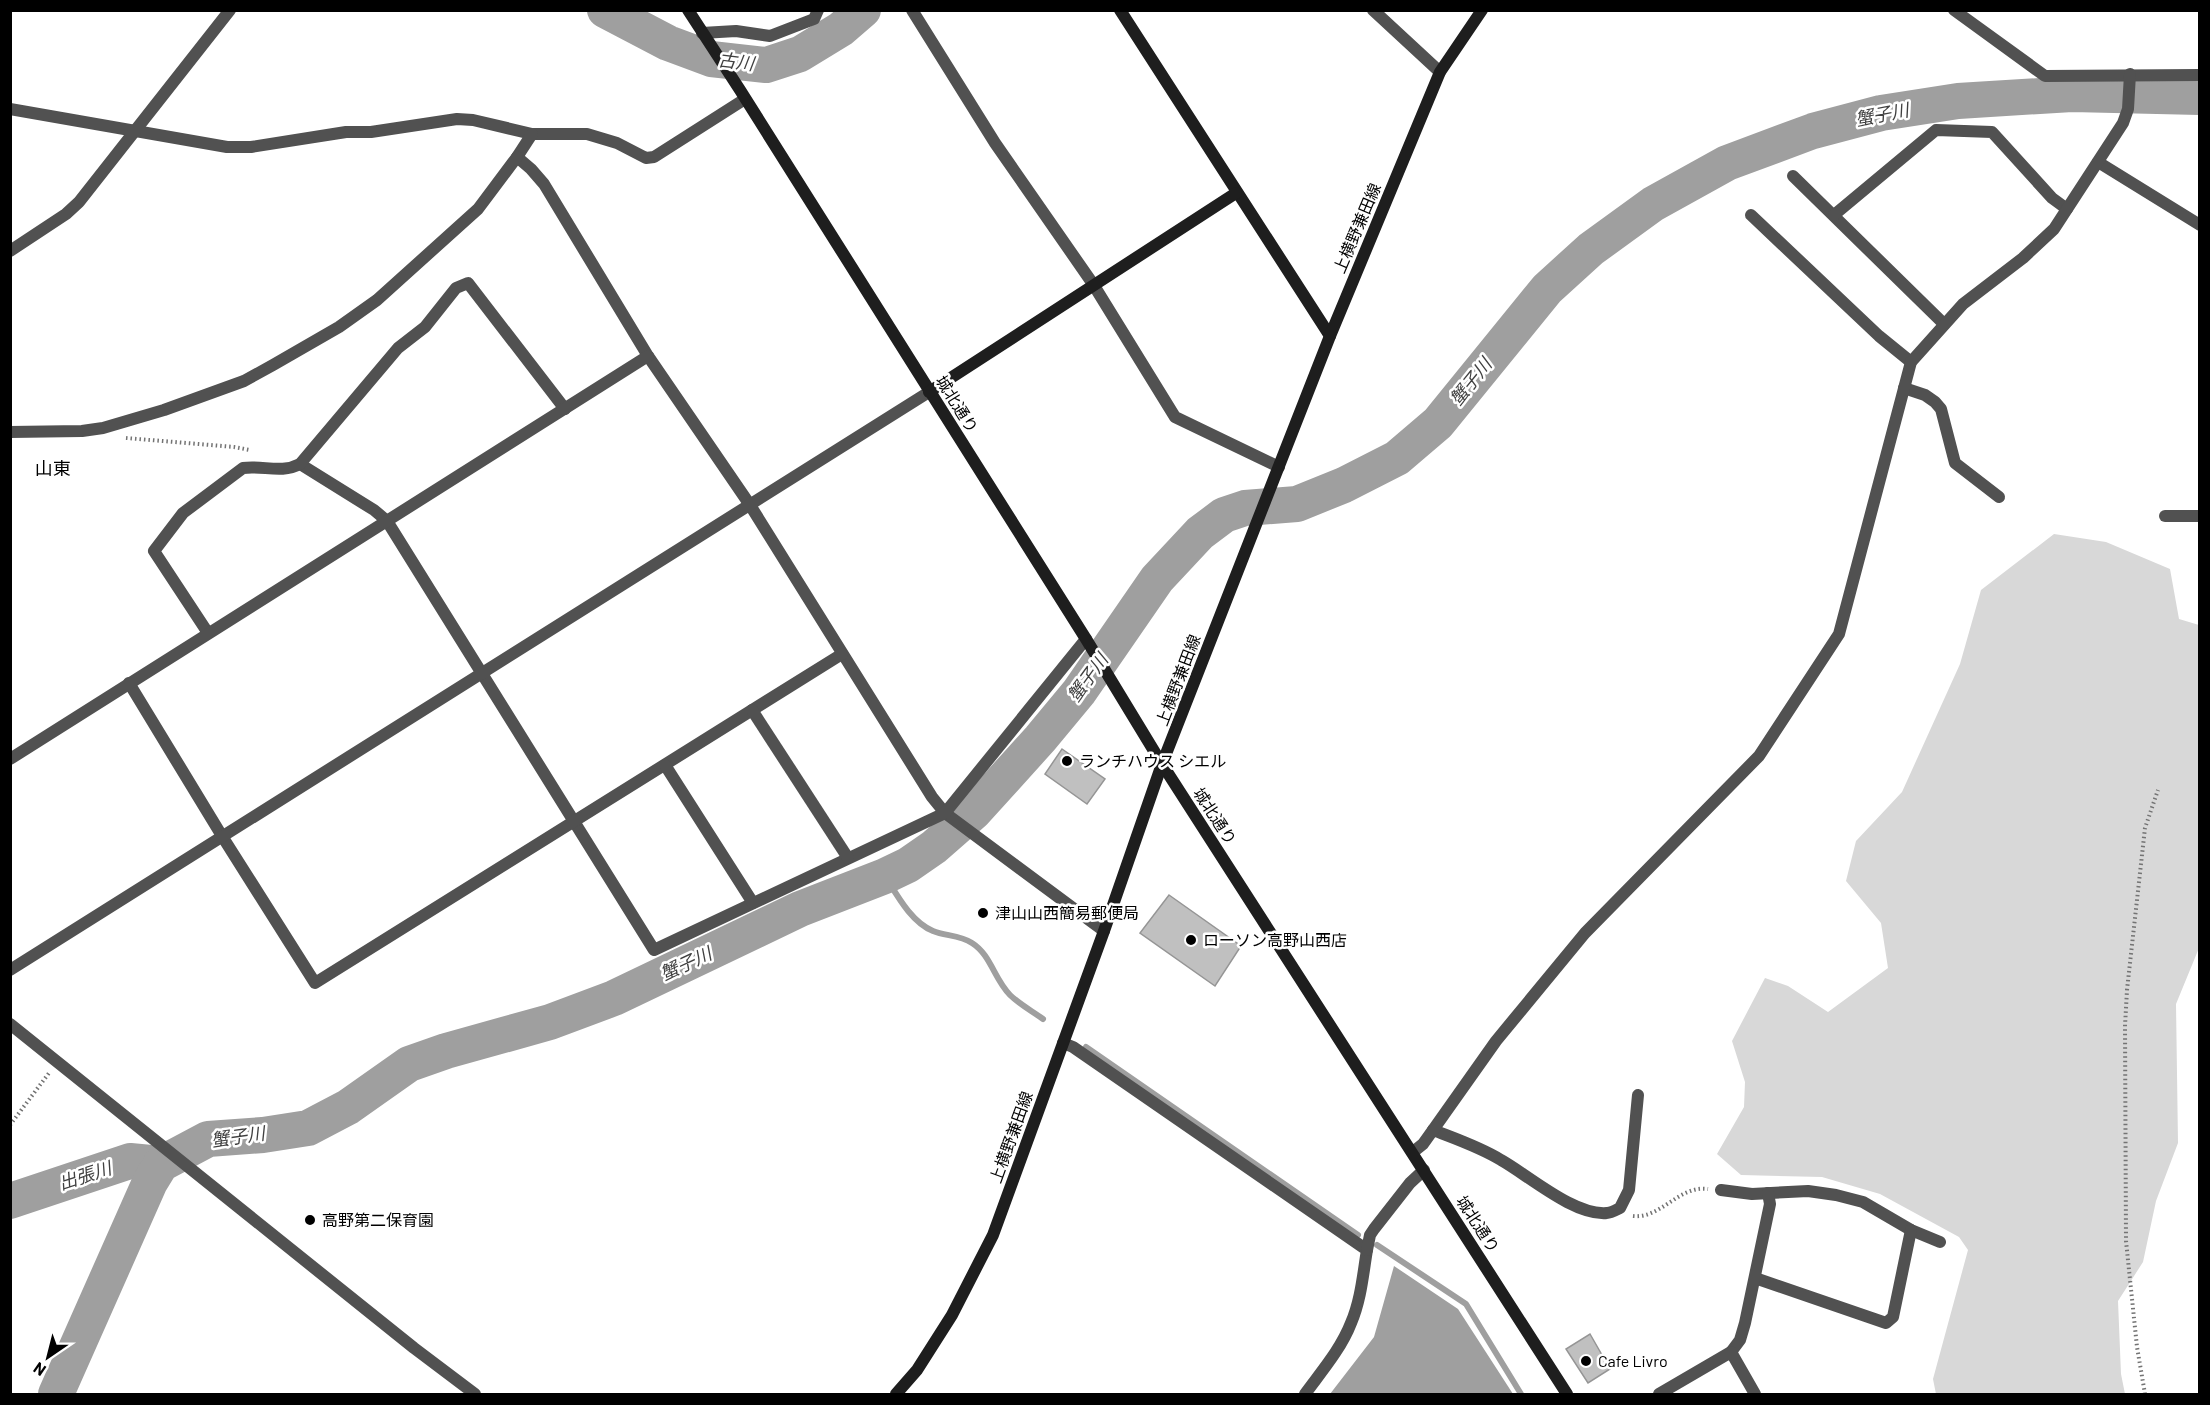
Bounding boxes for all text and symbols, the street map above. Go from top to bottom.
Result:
water label: 古川 [717,48,757,74]
water label: 蟹子川 [1853,98,1912,130]
street label: 上横野兼田線 [1329,180,1384,276]
water label: 蟹子川 [1445,352,1497,409]
street label: 城北通り [932,372,982,436]
district label: 山東 [35,457,71,479]
street label: 上横野兼田線 [1151,632,1204,728]
water label: 蟹子川 [1062,647,1113,706]
place label: ランチハウス シエル [1079,751,1226,770]
marker: ランチハウス シエル [1060,754,1074,768]
street label: 城北通り [1190,784,1241,848]
place label: 津山山西簡易郵便局 [995,903,1139,922]
marker: 津山山西簡易郵便局 [976,906,990,920]
place label: ローソン高野山西店 [1203,930,1347,949]
marker: ローソン高野山西店 [1184,933,1198,947]
water label: 蟹子川 [656,941,717,984]
street label: 上横野兼田線 [985,1088,1036,1185]
water label: 蟹子川 [210,1121,268,1151]
water label: 出張川 [56,1156,116,1194]
street label: 城北通り [1453,1192,1504,1256]
place label: 高野第二保育園 [322,1210,434,1229]
marker: 高野第二保育園 [303,1213,317,1227]
north arrow [18,1327,78,1387]
place label: Cafe Livro [1598,1351,1668,1370]
marker: Cafe Livro [1579,1354,1593,1368]
text: N [29,1359,49,1381]

